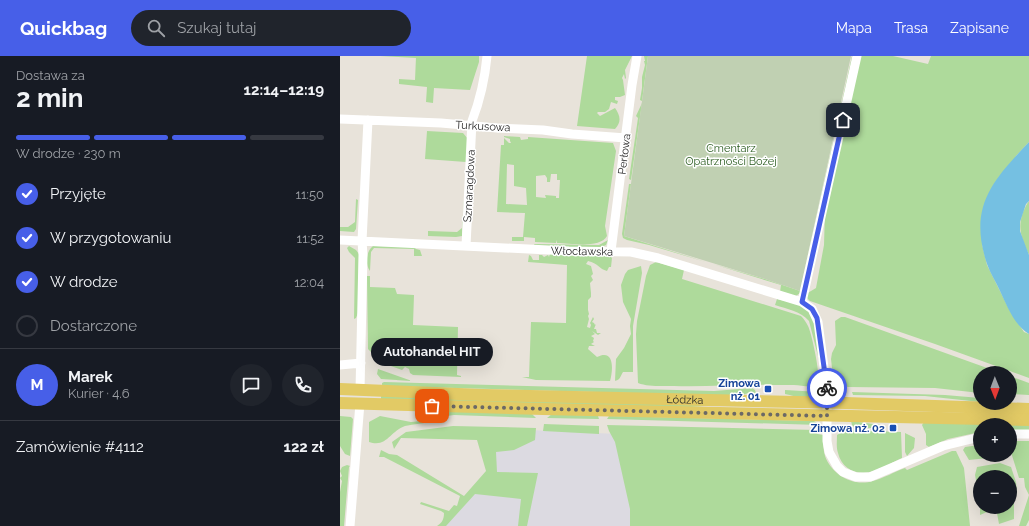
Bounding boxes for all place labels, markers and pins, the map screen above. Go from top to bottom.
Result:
pin [826,103,860,137]
callout: Autohandel HIT [371,338,493,366]
place label: Zimowa nż. 01 [718,377,761,403]
marker: Zimowa nż. 01 [763,384,773,394]
pin [415,389,449,423]
place label: Zimowa nż. 02 [810,422,885,435]
marker: Zimowa nż. 02 [888,423,898,433]

